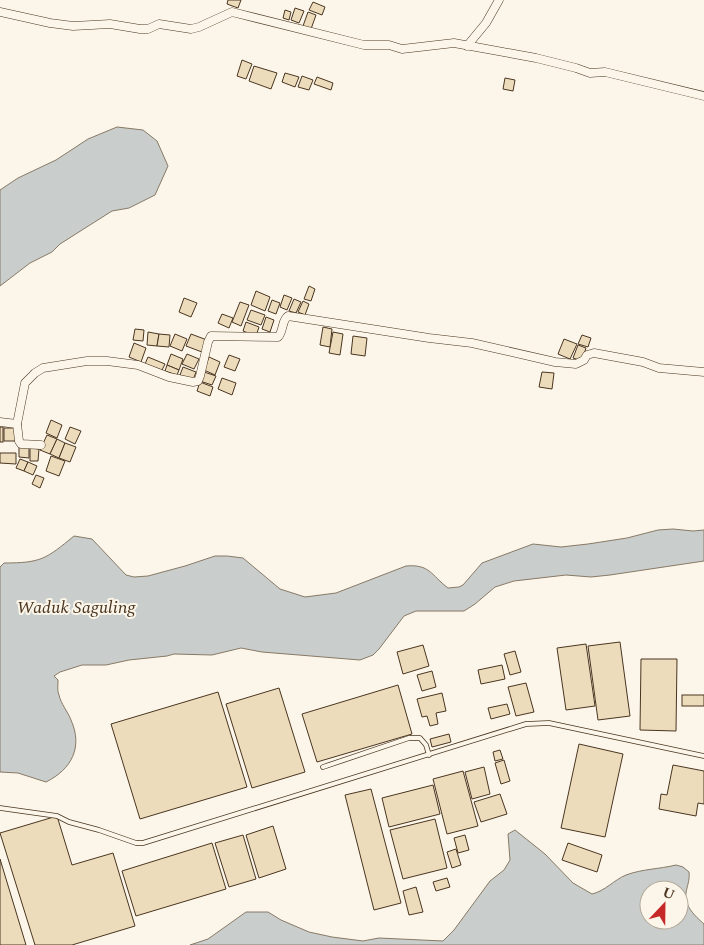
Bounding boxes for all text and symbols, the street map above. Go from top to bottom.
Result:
water label: Waduk Saguling [17,594,136,621]
north arrow [639,880,689,930]
text: U [659,881,678,905]

